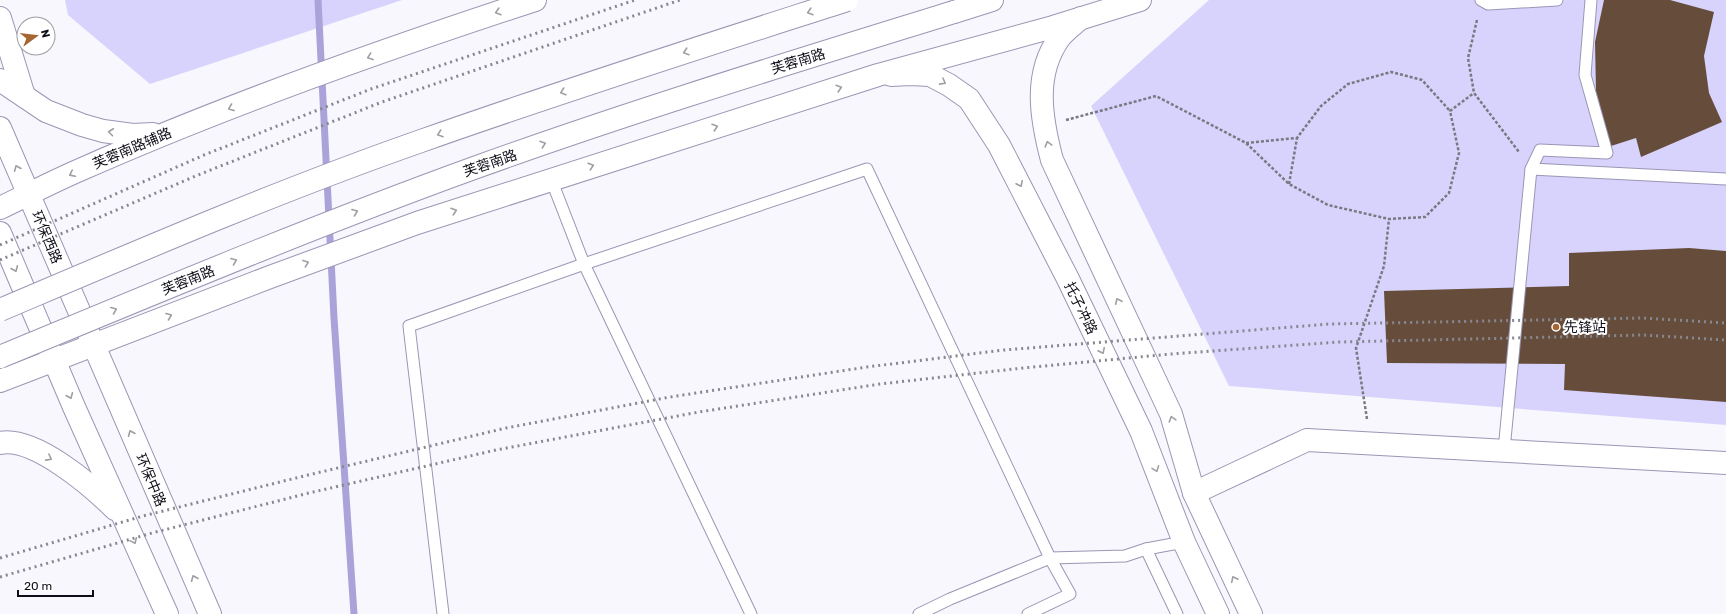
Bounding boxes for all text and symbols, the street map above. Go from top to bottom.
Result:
one-way arrow [495,7,502,16]
one-way arrow [807,7,814,16]
north arrow [16,16,56,56]
text: N [38,28,53,39]
street label: 芙蓉南路 [769,45,827,78]
one-way arrow [683,47,690,55]
one-way arrow [366,52,373,60]
one-way arrow [939,78,946,85]
one-way arrow [835,84,842,93]
one-way arrow [559,88,566,96]
one-way arrow [227,104,234,112]
one-way arrow [711,123,718,132]
street label: 芙蓉南路辅路 [90,124,174,173]
one-way arrow [108,128,114,137]
one-way arrow [436,130,443,138]
one-way arrow [539,141,546,149]
one-way arrow [1044,141,1052,147]
street label: 芙蓉南路 [461,146,519,181]
one-way arrow [588,163,595,171]
one-way arrow [14,164,22,172]
one-way arrow [68,169,76,176]
one-way arrow [1015,180,1023,187]
one-way arrow [451,207,458,216]
street label: 环保西路 [28,208,65,266]
one-way arrow [351,209,358,217]
one-way arrow [231,257,238,265]
one-way arrow [303,260,310,268]
street label: 芙蓉南路 [159,262,217,299]
one-way arrow [11,265,19,272]
street label: 托子冲路 [1061,279,1100,337]
one-way arrow [1115,298,1123,305]
one-way arrow [110,306,117,314]
one-way arrow [165,312,172,320]
place label: 先锋站 [1564,319,1606,336]
marker: 先锋站 [1551,322,1561,332]
one-way arrow [1097,347,1105,354]
one-way arrow [65,393,73,400]
one-way arrow [1168,416,1177,423]
one-way arrow [128,430,136,438]
street label: 环保中路 [132,451,169,509]
one-way arrow [45,453,53,461]
one-way arrow [1151,466,1159,473]
one-way arrow [129,536,137,544]
scale bar [18,572,93,598]
one-way arrow [191,575,199,583]
one-way arrow [1231,576,1239,583]
text: 20 m [24,579,52,593]

